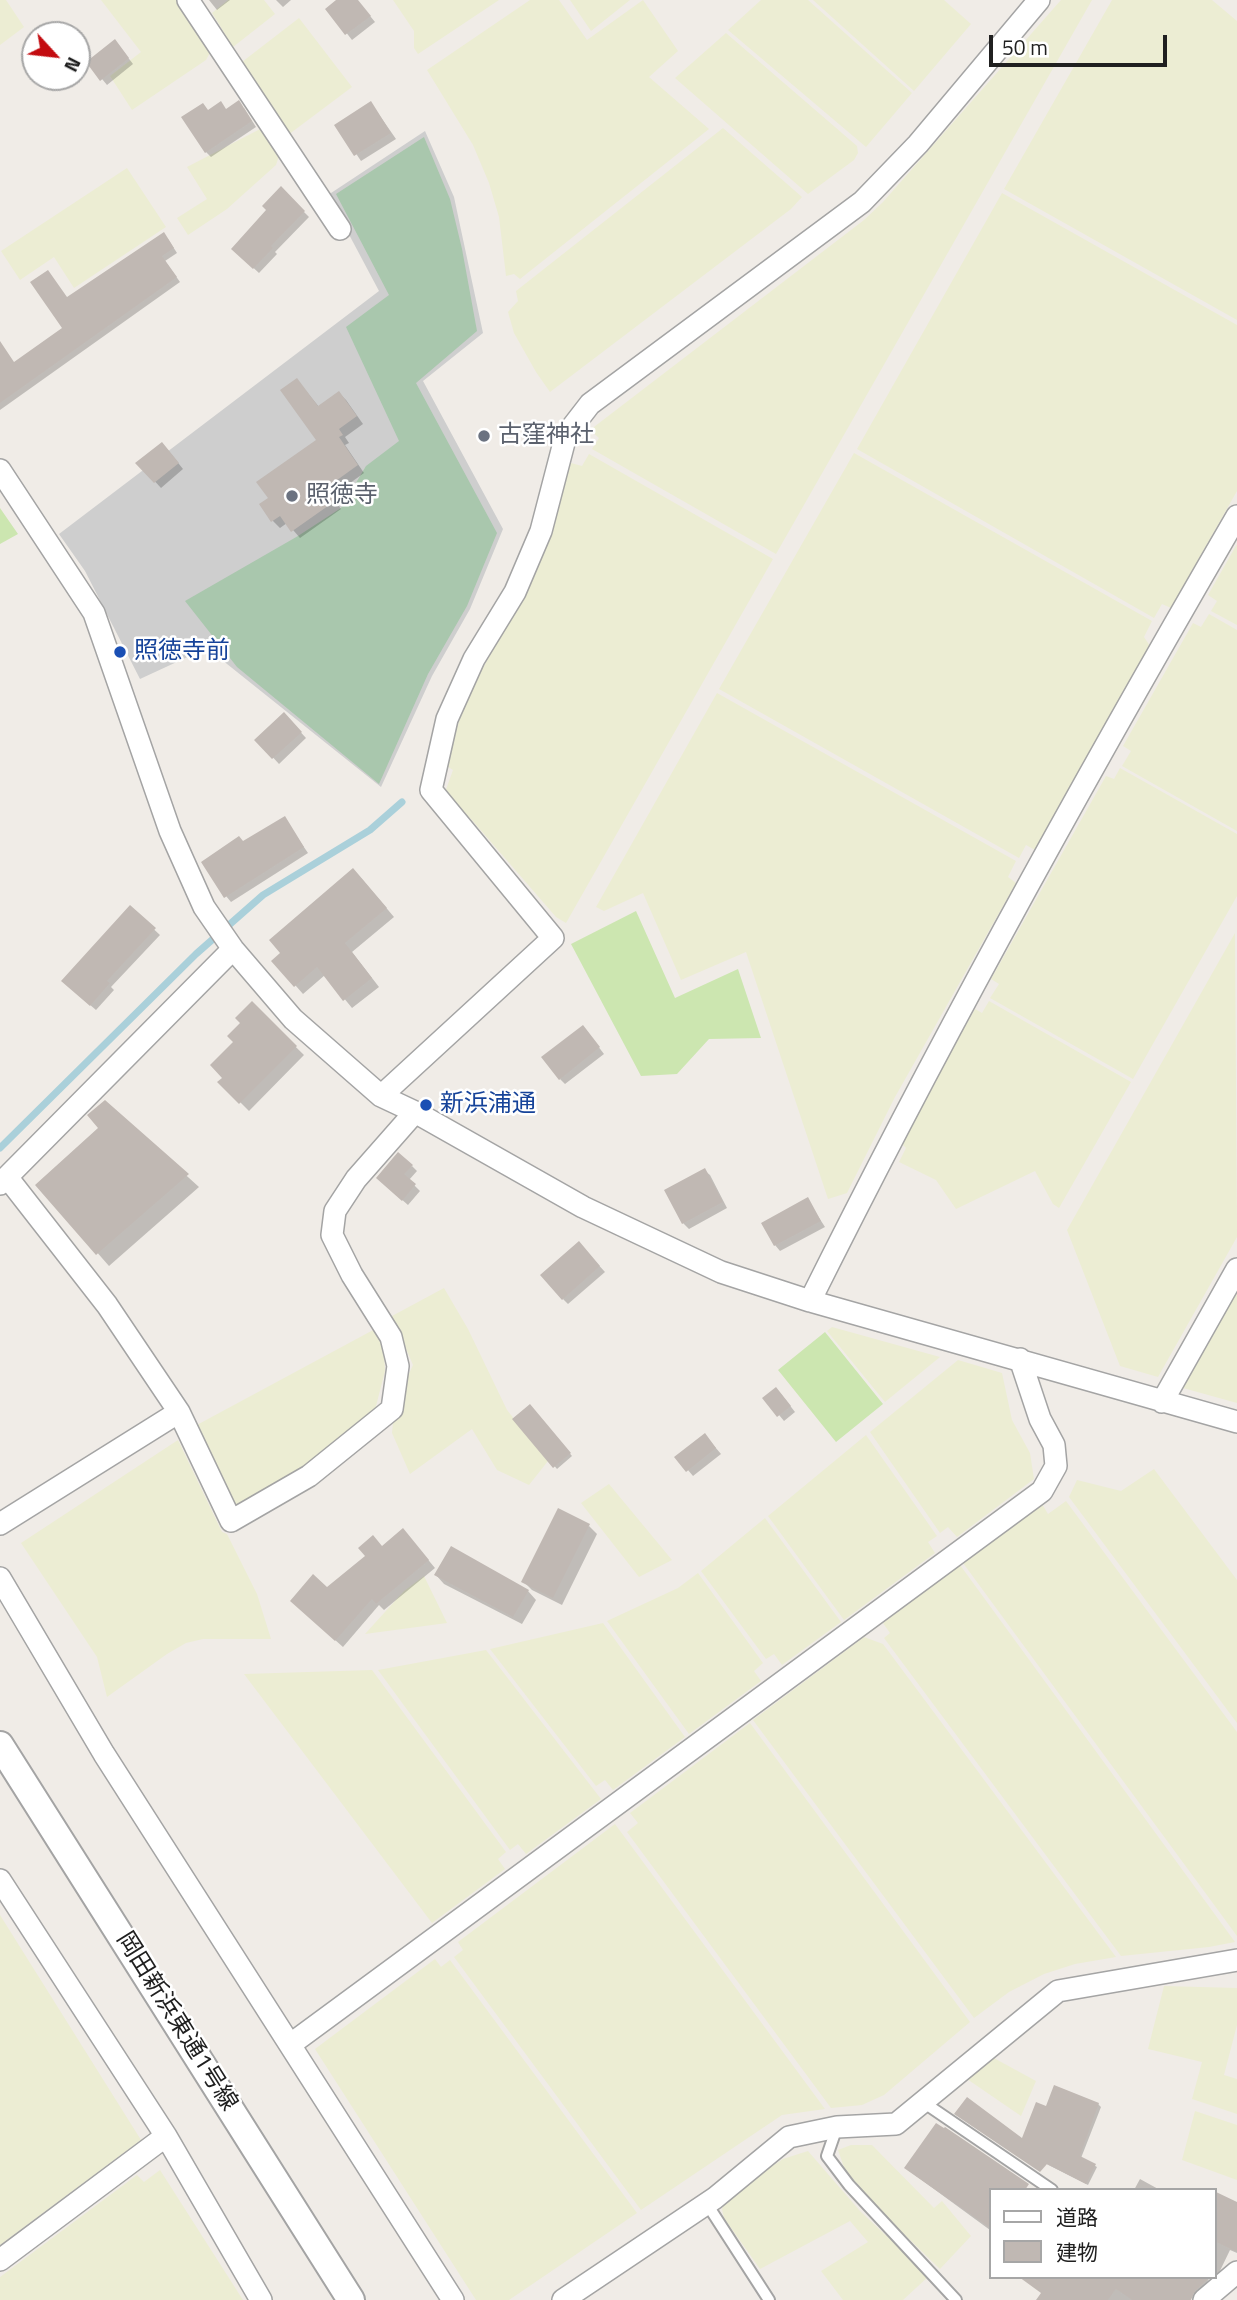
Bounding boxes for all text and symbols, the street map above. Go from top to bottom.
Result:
north arrow [21,21,91,91]
scale bar [992,21,1170,65]
text: 50 m [1002,31,1048,63]
text: N [57,52,89,77]
place label: 古窪神社 [498,422,594,450]
marker: 古窪神社 [476,428,492,444]
place label: 照徳寺 [306,482,378,510]
marker: 照徳寺 [284,488,300,504]
place label: 照徳寺前 [134,638,230,666]
marker: 照徳寺前 [112,644,128,660]
place label: 新浜浦通 [440,1091,536,1119]
marker: 新浜浦通 [418,1097,434,1113]
street label: 岡田新浜東通1号線 [109,1927,243,2117]
legend [988,2188,1216,2279]
text: 道路 [1056,2201,1098,2233]
text: 建物 [1056,2236,1098,2268]

